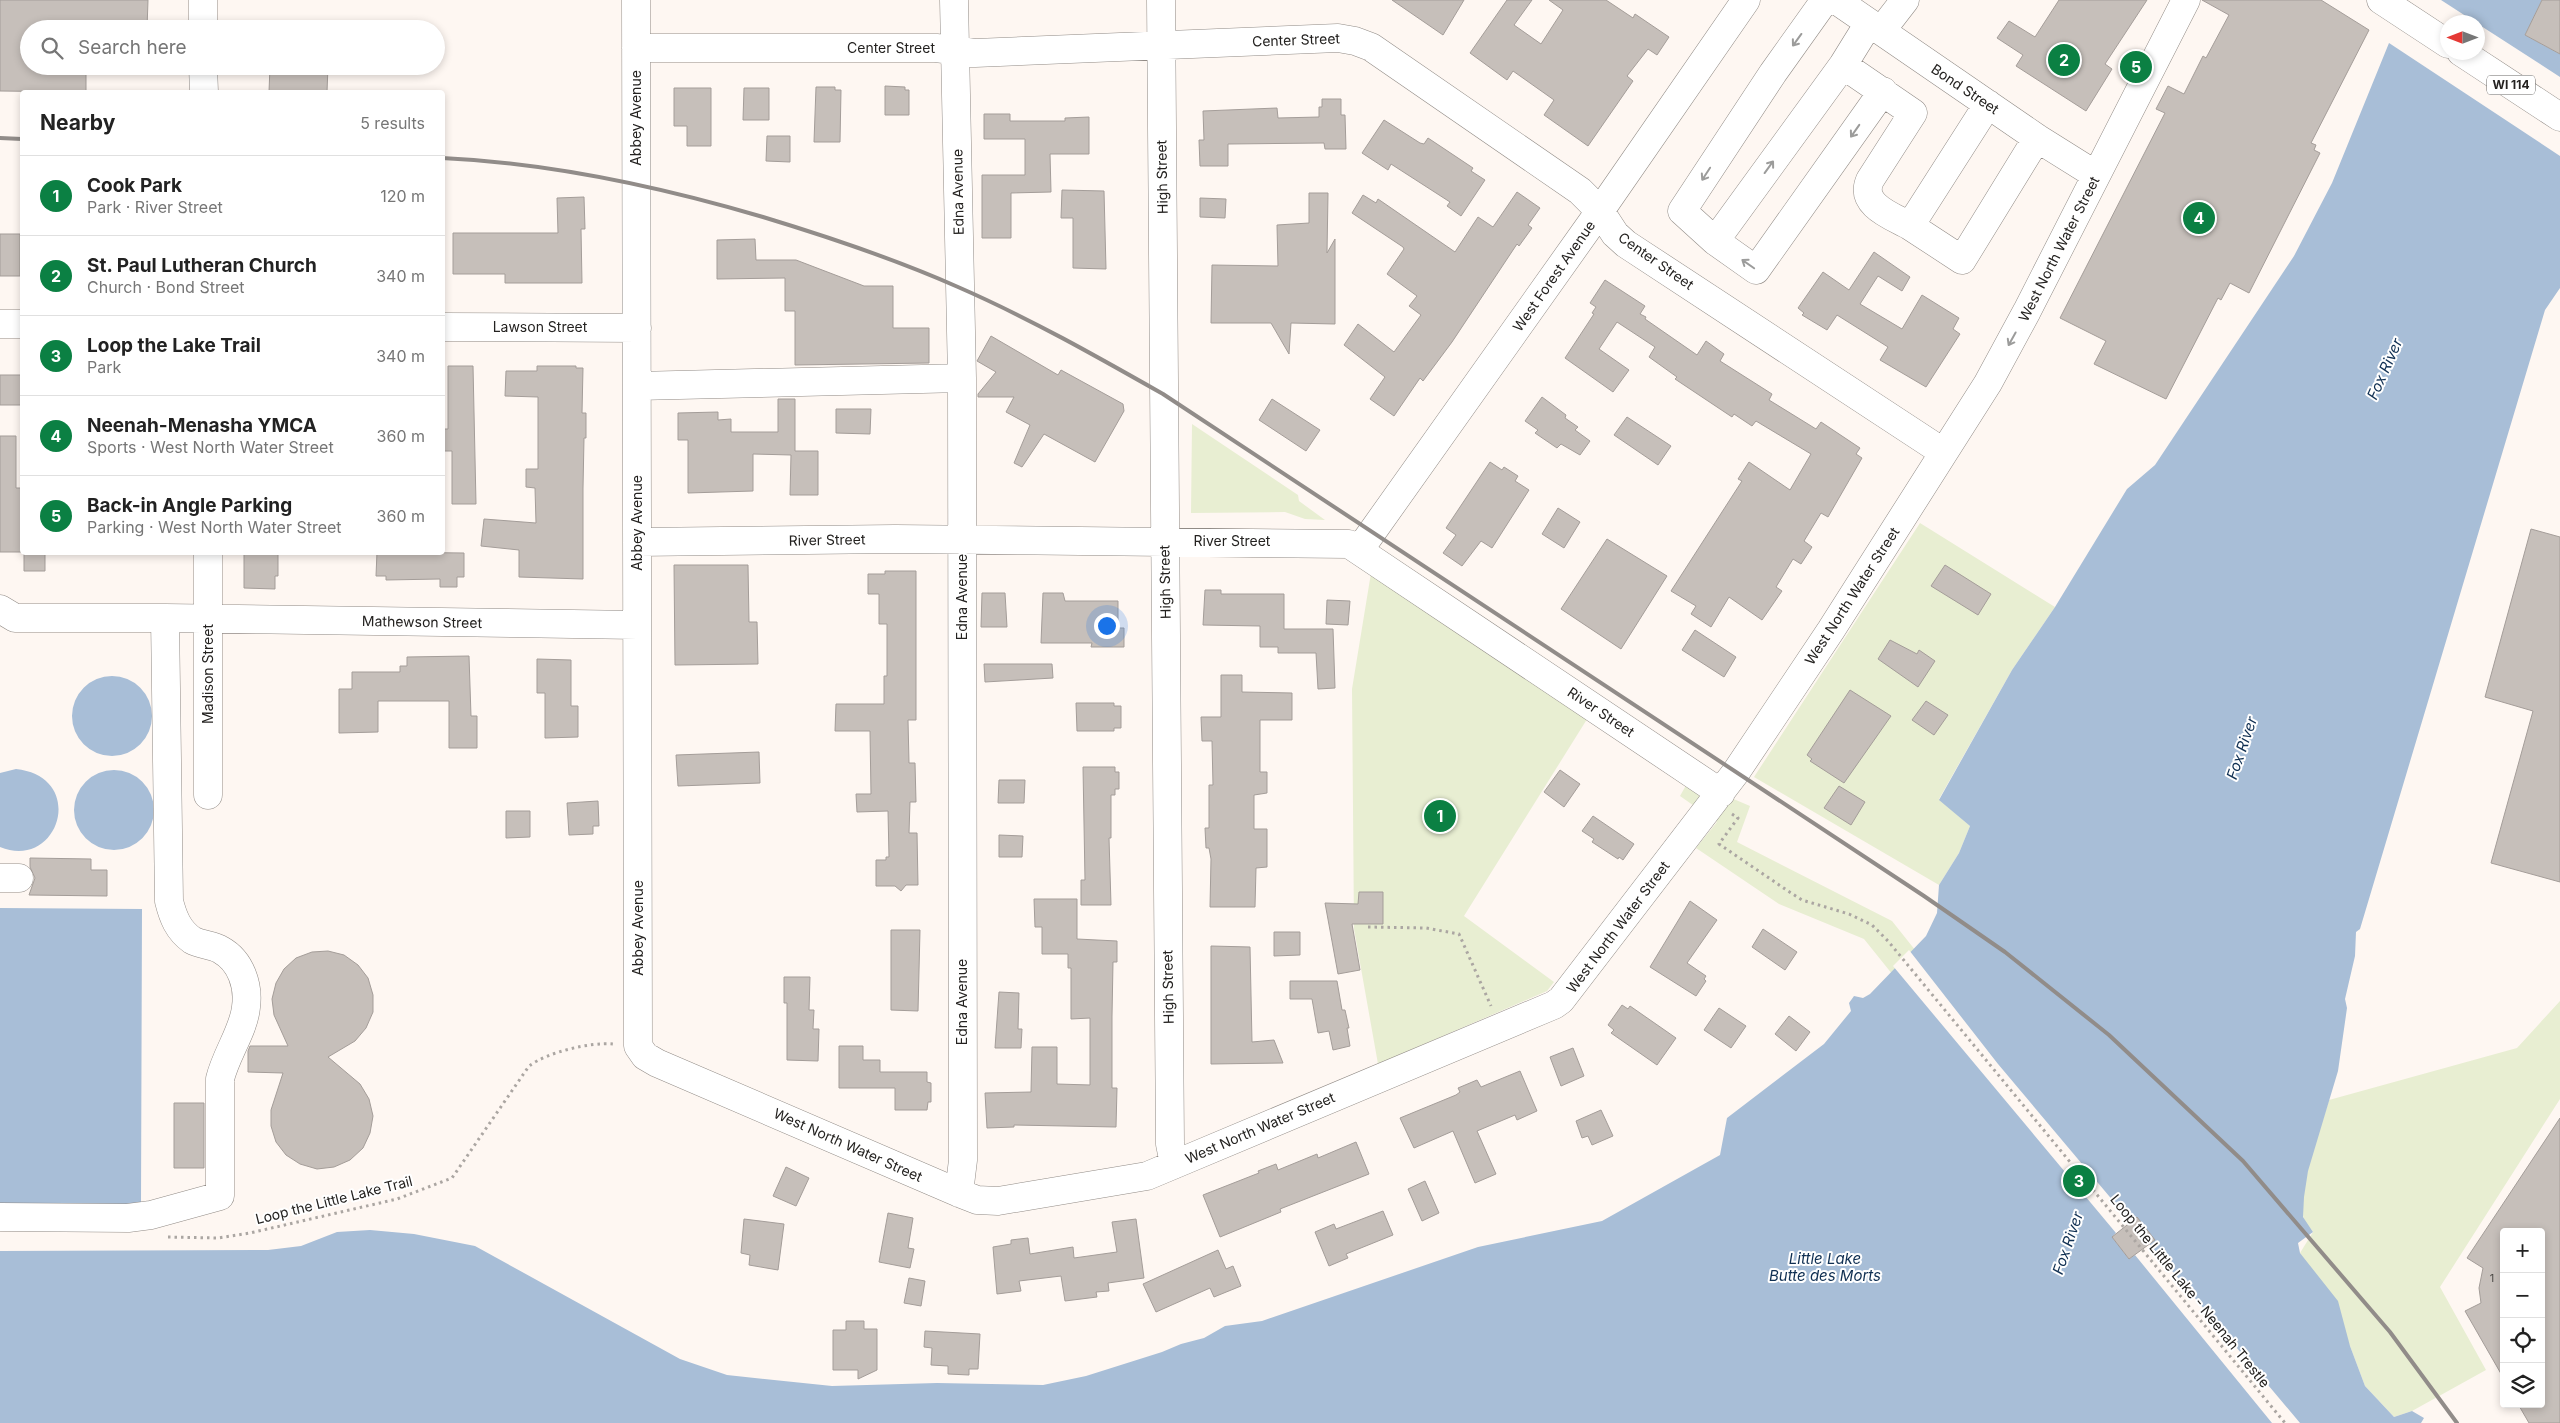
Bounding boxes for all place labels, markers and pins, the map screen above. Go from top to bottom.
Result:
pin: 2 [2048,41,2080,79]
pin: 5 [2120,48,2152,86]
pin: 4 [2183,199,2215,237]
pin: 1 [1424,797,1456,835]
pin: 3 [2063,1162,2095,1200]

